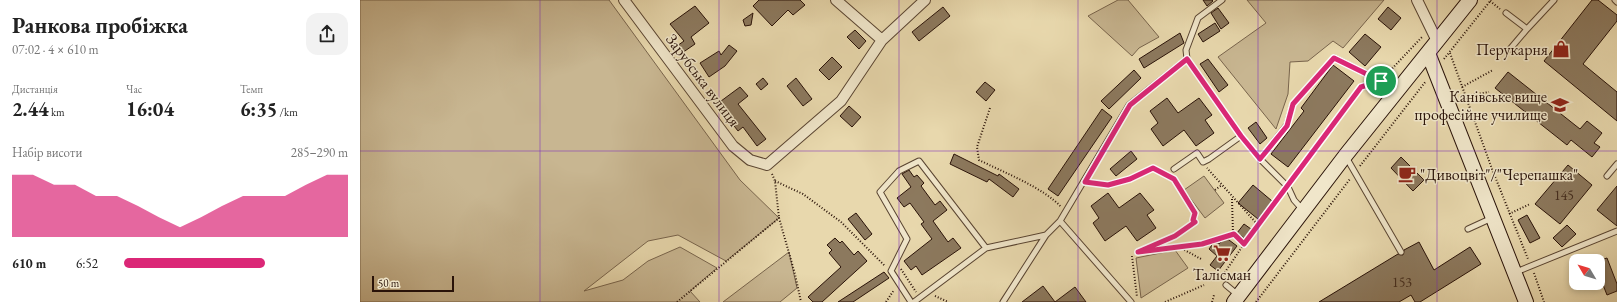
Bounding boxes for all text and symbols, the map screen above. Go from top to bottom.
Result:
text: Ранкова пробіжка [12,11,188,40]
button: share [306,13,348,55]
street label: Зарубська вулиця [661,29,745,131]
place label: Перукарня [1476,39,1548,60]
shop icon: Перукарня [1551,39,1571,59]
text: 07:02 · 4 × 610 m [12,41,99,58]
pin [1364,64,1398,98]
icon: arrive [1370,70,1392,92]
text: Дистанція [12,82,58,96]
text: Час [126,82,142,96]
text: Темп [240,82,263,96]
place label: Канівське вище професійне училище [1415,86,1547,125]
school or university icon: Канівське вище професійне училище [1550,95,1570,115]
text: 2.44 [12,96,49,122]
text: 16:04 [126,96,174,122]
text: 6:35 [240,96,277,122]
text: km [49,105,65,119]
text: /km [277,105,298,119]
text: Набір висоти [12,144,82,161]
text: 285–290 m [291,144,348,161]
cafe icon: "Дивоцвіт"/"Черепашка" [1397,164,1417,184]
place label: "Дивоцвіт"/"Черепашка" [1420,164,1578,185]
house number: 145 [1554,186,1574,204]
supermarket icon: Талісман [1212,243,1232,263]
north arrow [1569,254,1605,290]
map controls [1569,254,1605,290]
text: 610 m [12,255,46,272]
text: 6:52 [76,255,98,272]
place label: Талісман [1193,264,1251,285]
house number: 153 [1392,273,1412,291]
scale bar [372,274,454,293]
text: 50 m [378,276,399,290]

